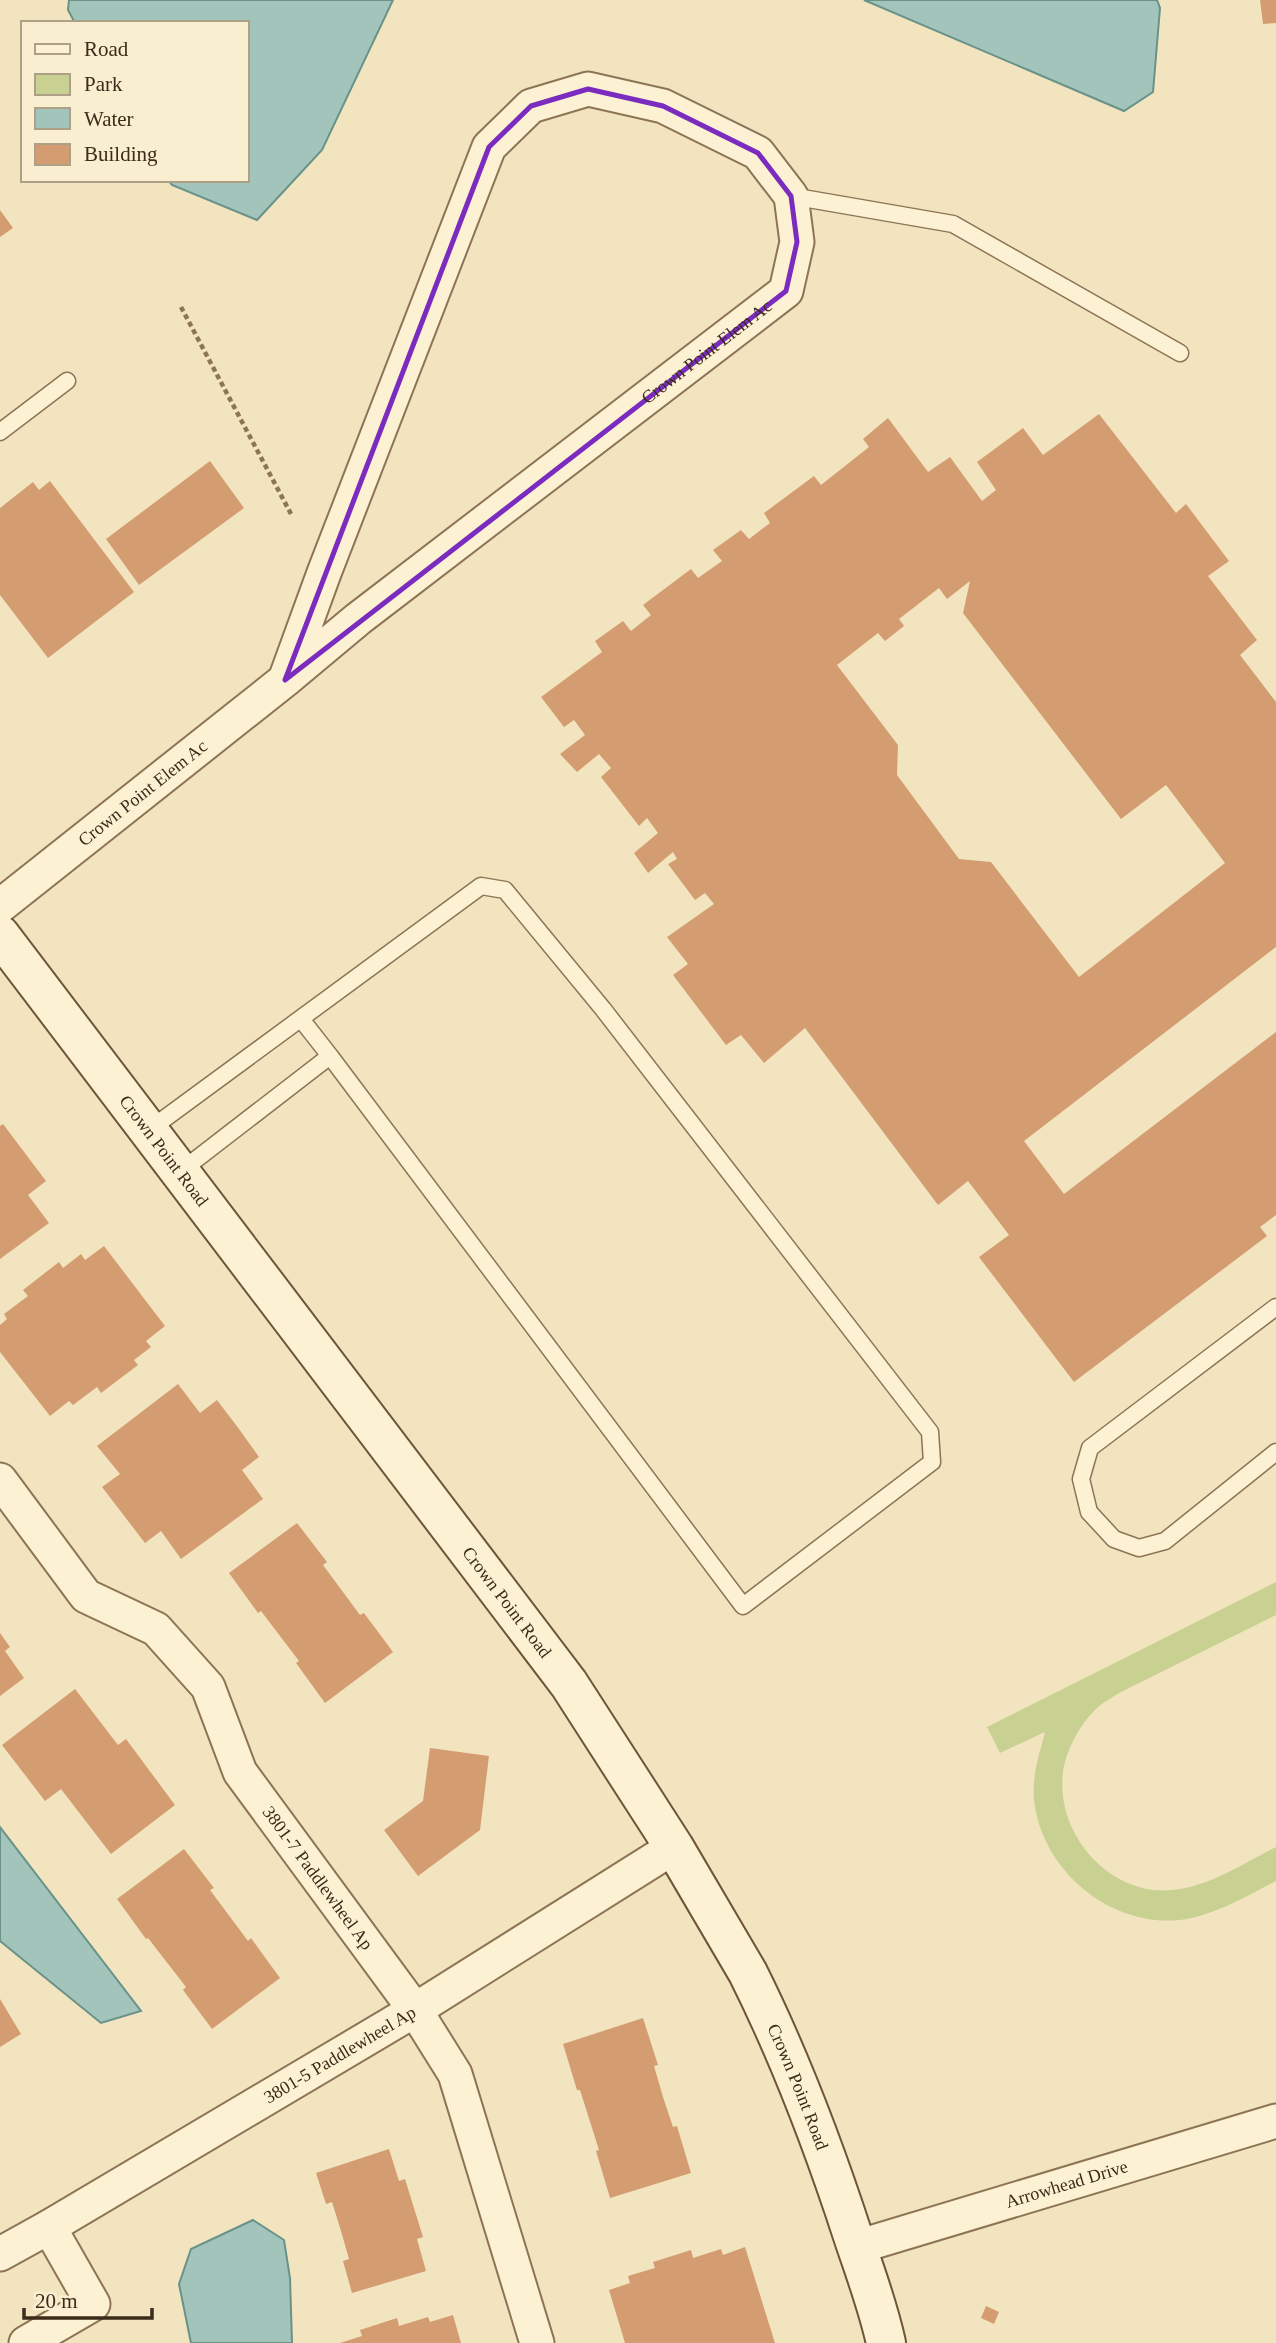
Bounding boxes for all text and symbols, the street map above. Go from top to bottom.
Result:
legend [21,21,248,182]
text: Road [84,37,129,61]
text: Park [84,72,123,96]
text: Water [84,107,134,131]
text: Building [84,142,158,166]
street label: Crown Point Elem Ac [638,296,776,408]
street label: Crown Point Elem Ac [74,736,211,850]
street label: Crown Point Road [115,1091,212,1210]
street label: Crown Point Road [458,1543,555,1662]
street label: 3801-7 Paddlewheel Ap [259,1802,377,1954]
street label: 3801-5 Paddlewheel Ap [260,2002,419,2107]
street label: Crown Point Road [763,2021,832,2152]
street label: Arrowhead Drive [1003,2156,1130,2212]
scale bar [24,2276,152,2320]
text: 20 m [35,2289,78,2313]

